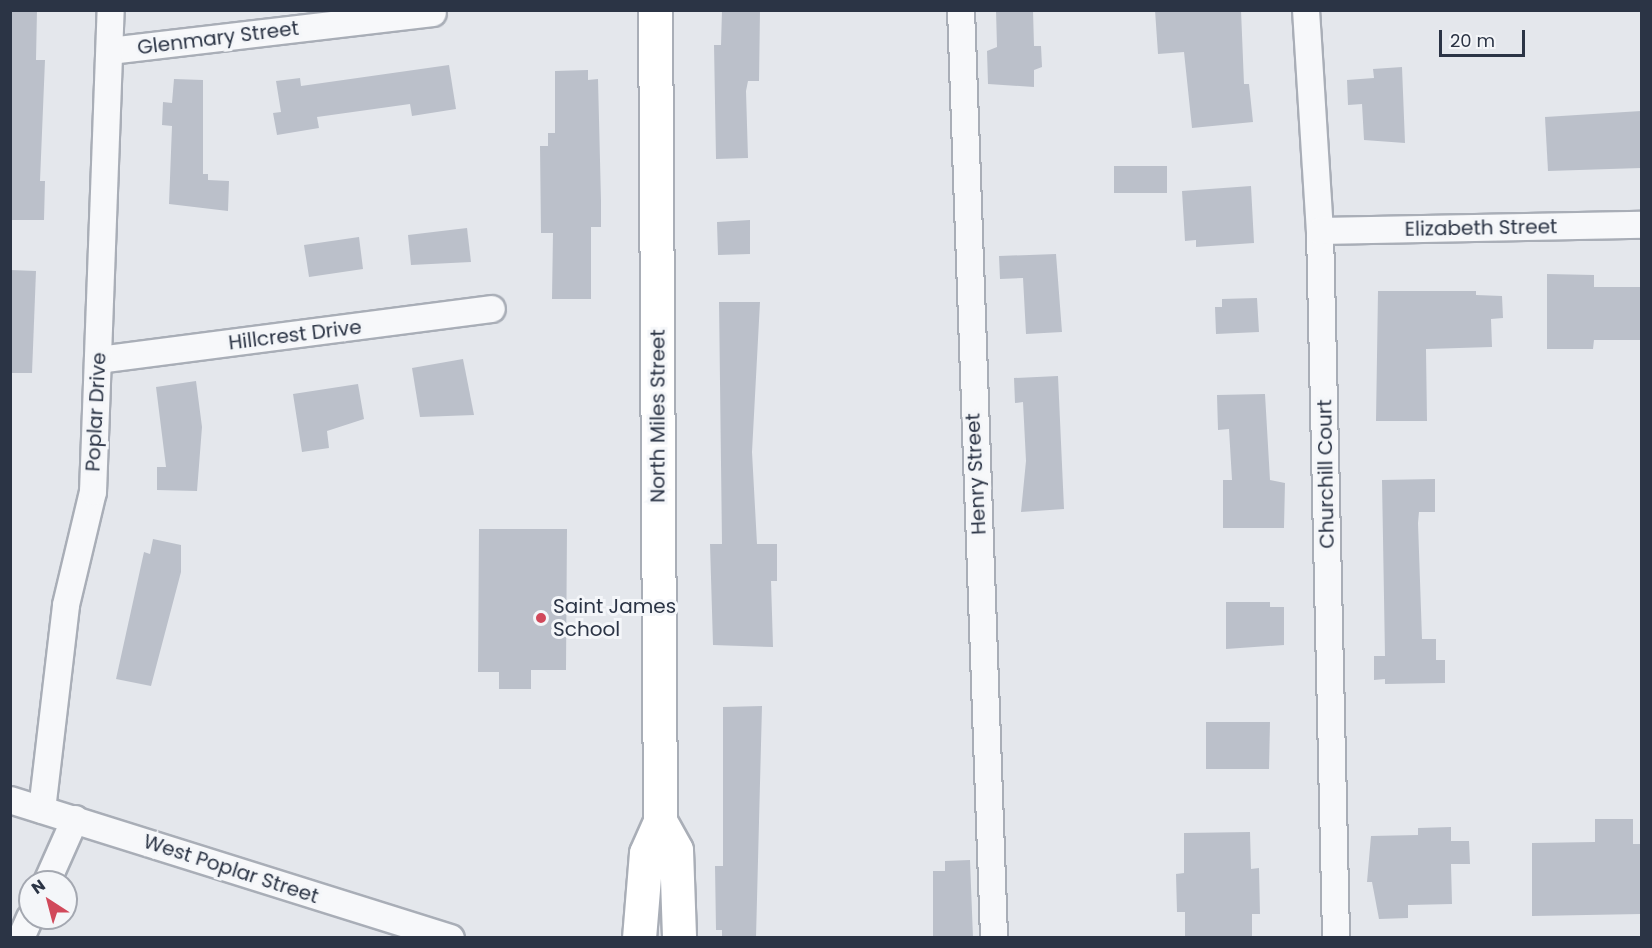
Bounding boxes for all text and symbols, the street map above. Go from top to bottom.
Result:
street label: Glenmary Street [136,16,300,60]
scale bar [1442,18,1528,56]
text: 20 m [1450,28,1495,53]
street label: Elizabeth Street [1404,215,1558,241]
street label: Hillcrest Drive [227,315,363,355]
street label: North Miles Street [646,329,670,503]
street label: Poplar Drive [81,352,111,472]
street label: Churchill Court [1313,399,1339,549]
street label: Henry Street [961,413,991,535]
place label: Saint James School [553,594,676,641]
marker: Saint James School [534,611,548,625]
street label: West Poplar Street [140,829,322,909]
north arrow [18,870,78,930]
text: N [27,874,50,900]

